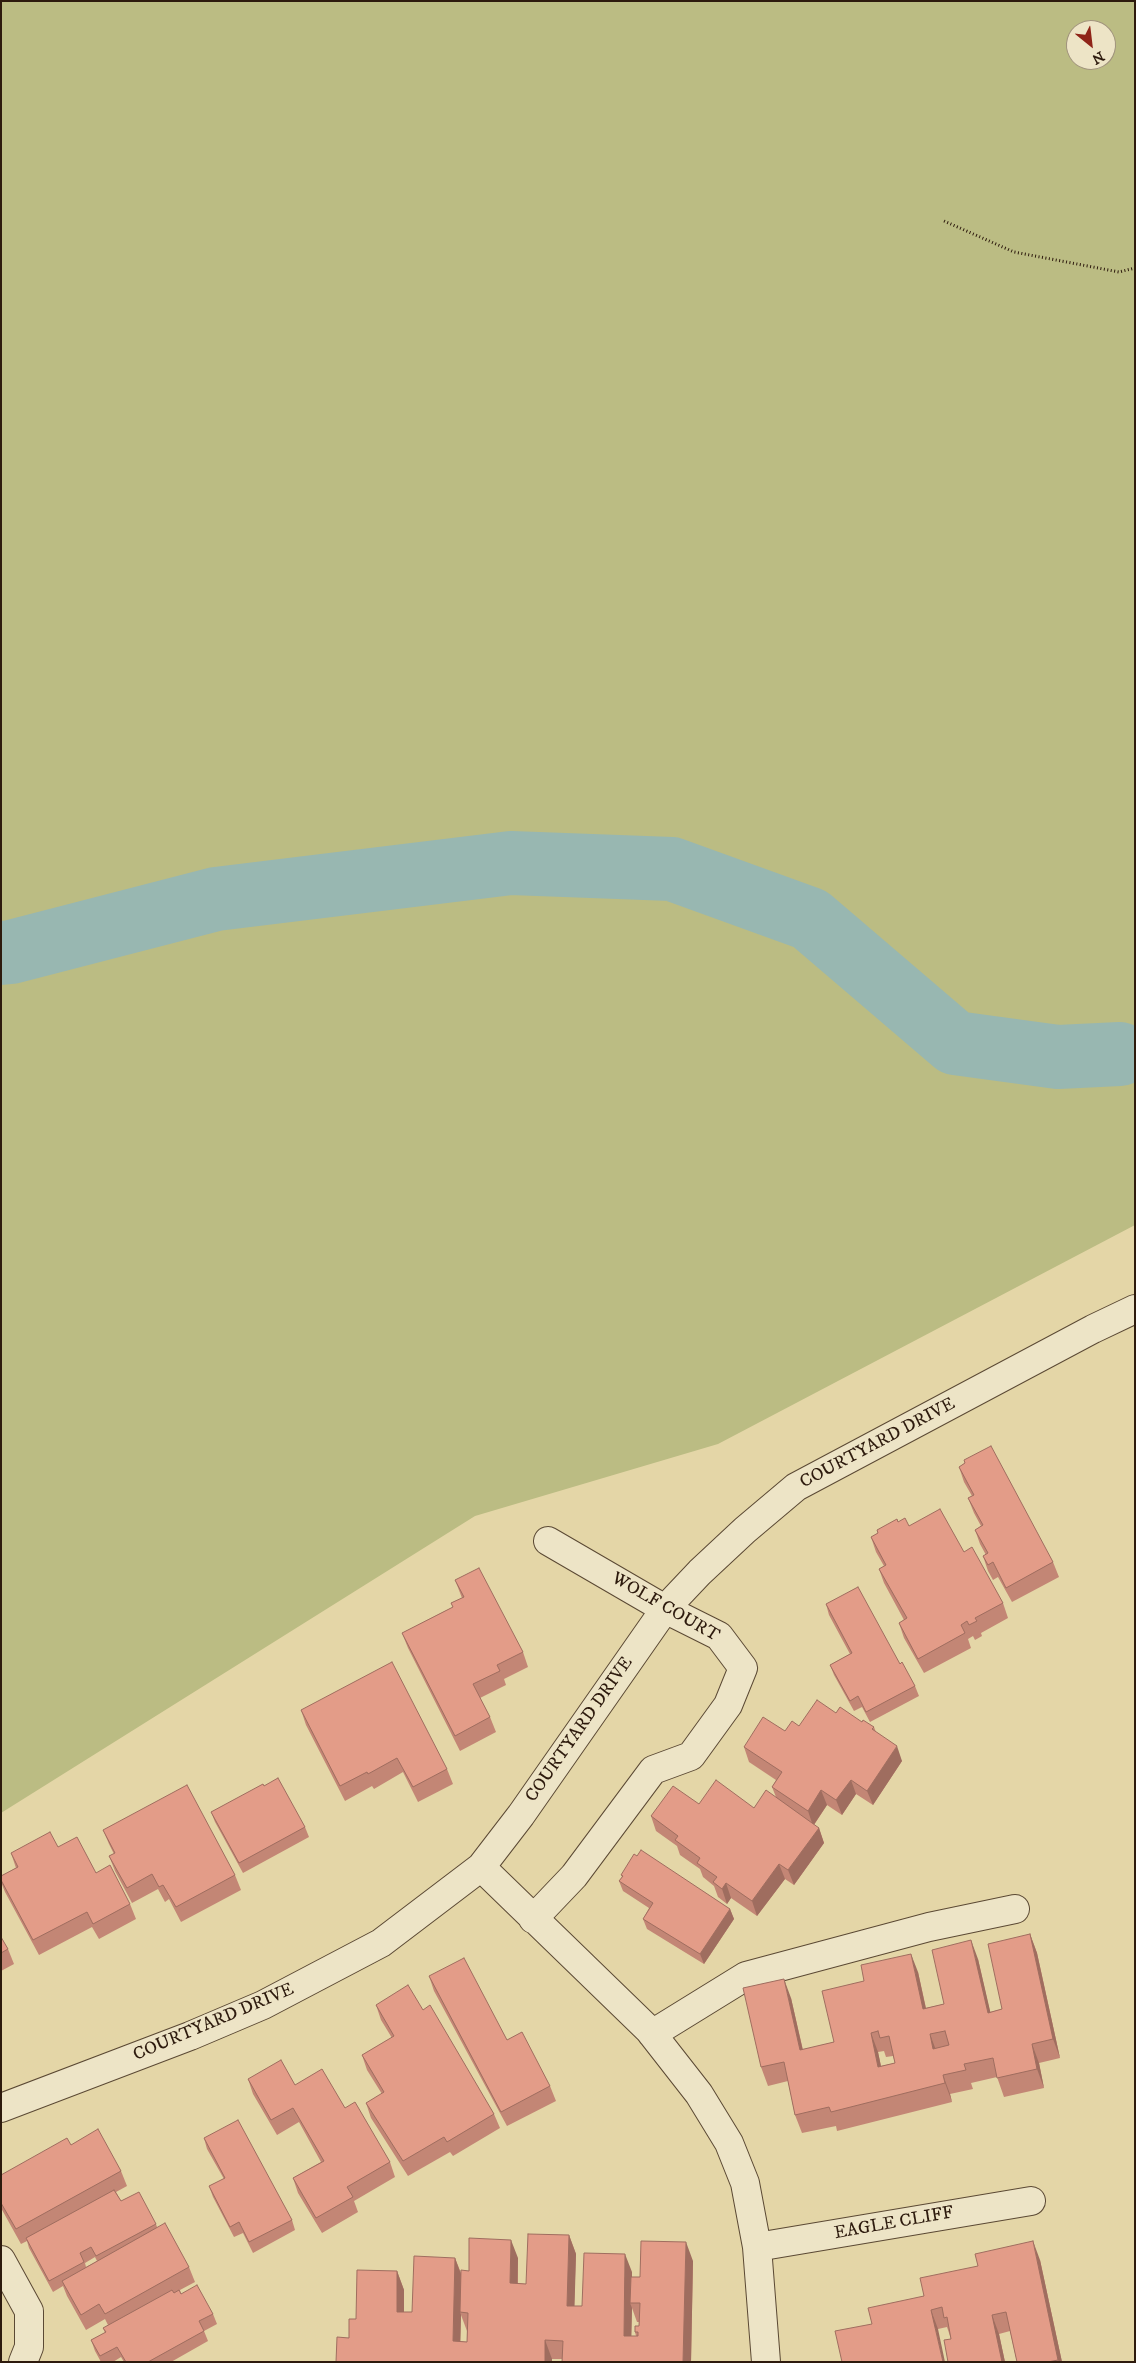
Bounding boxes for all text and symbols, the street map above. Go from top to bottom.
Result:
north arrow [1066,20,1116,70]
text: N [1088,47,1107,68]
street label: COURTYARD DRIVE [797,1394,959,1494]
street label: WOLF COURT [607,1568,723,1648]
street label: COURTYARD DRIVE [522,1653,638,1807]
street label: COURTYARD DRIVE [130,1979,298,2067]
street label: EAGLE CLIFF [833,2203,955,2245]

